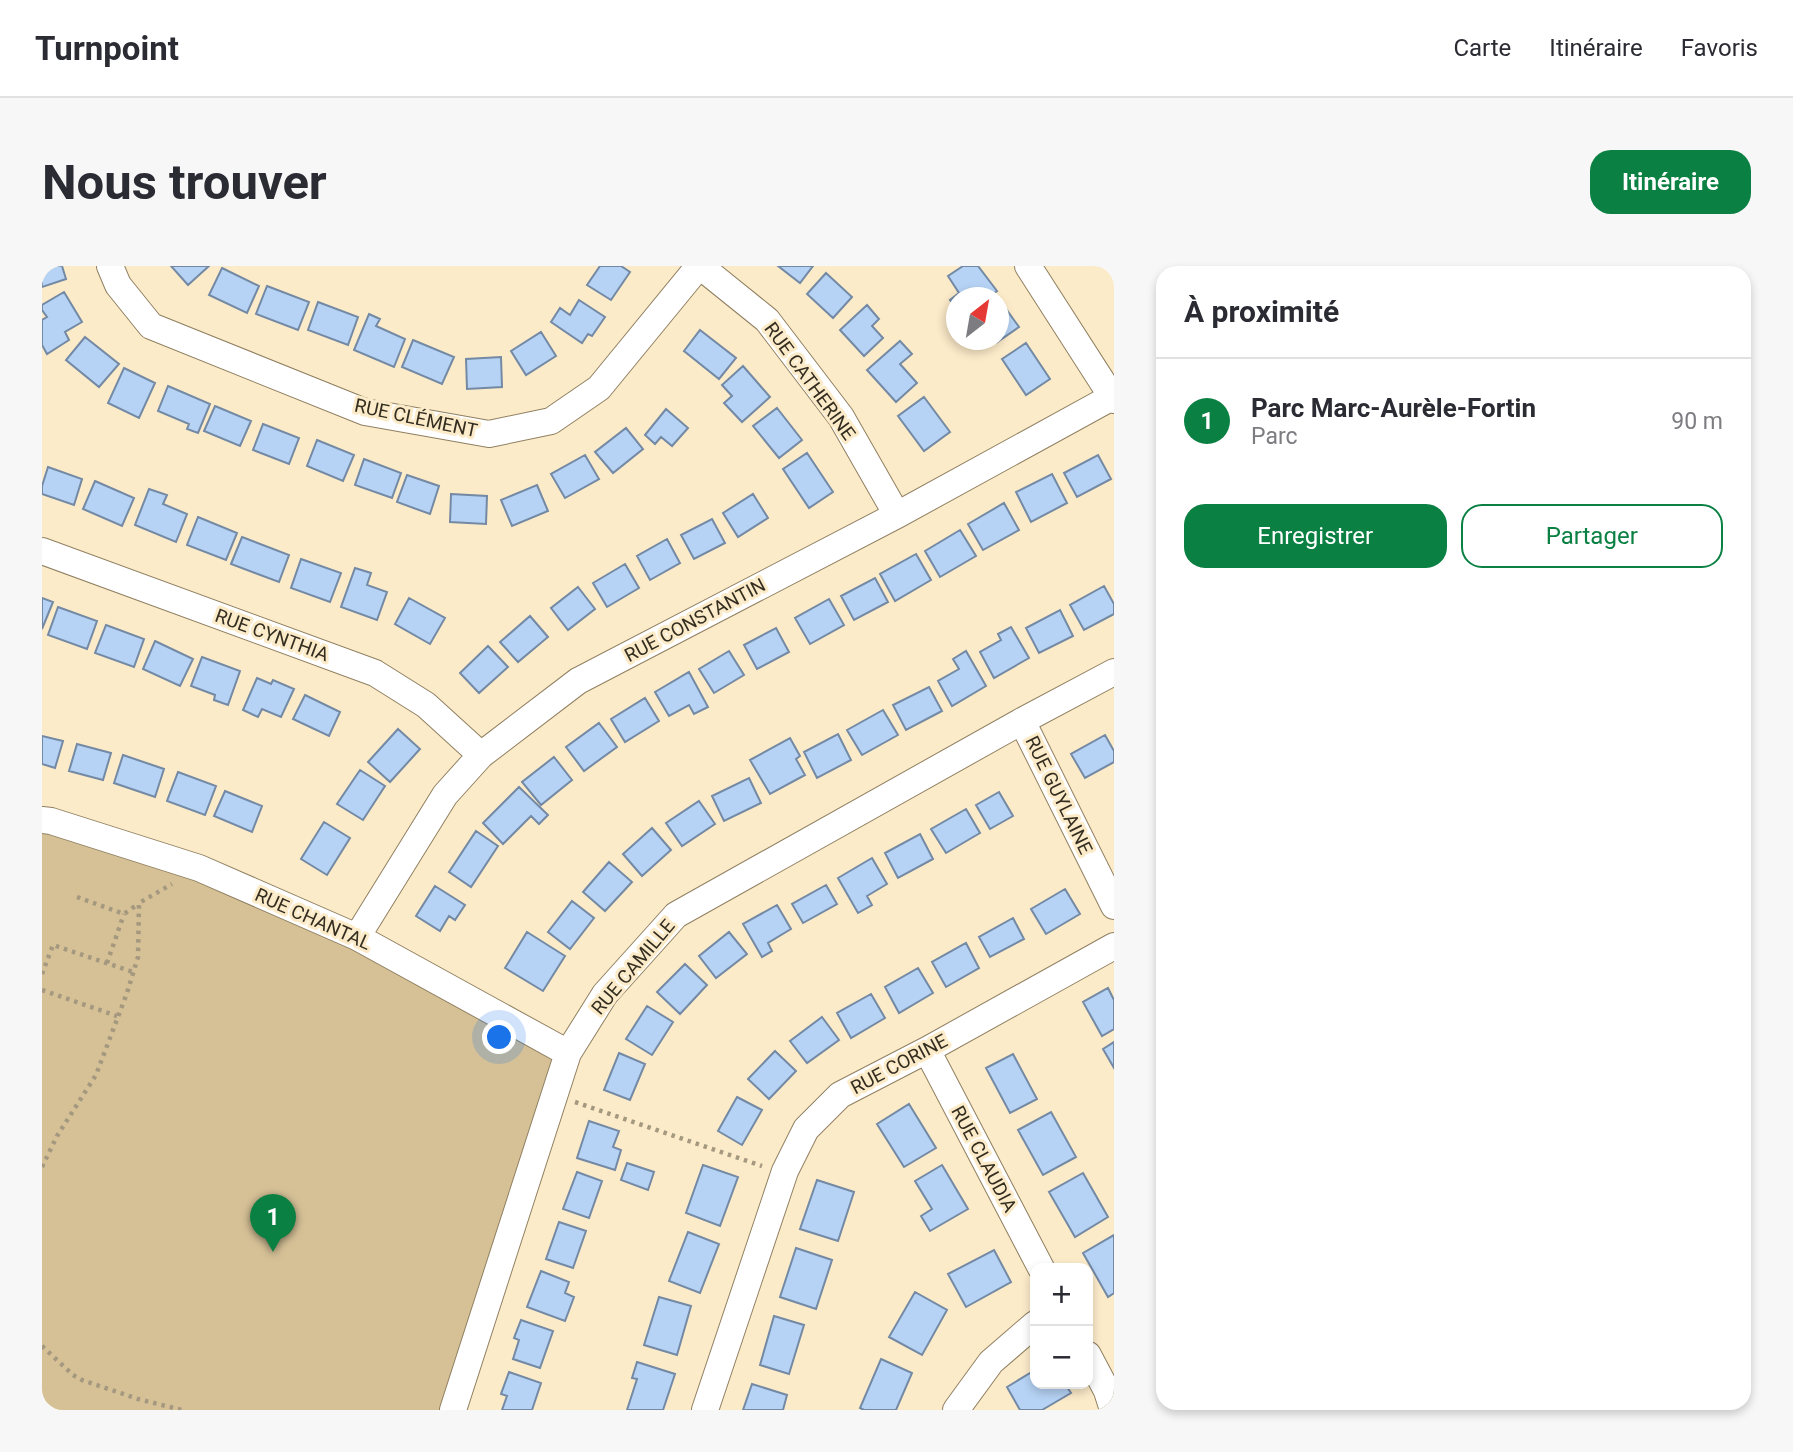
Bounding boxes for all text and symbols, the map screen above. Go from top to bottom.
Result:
text: Turnpoint [35,29,179,68]
text: Carte [1453,34,1511,62]
text: Itinéraire [1549,34,1643,62]
text: Favoris [1681,34,1758,62]
button: Itinéraire [1590,150,1751,214]
text: Nous trouver [42,154,327,211]
north arrow [946,287,1009,350]
text: À proximité [1184,294,1339,329]
street label: RUE CATHERINE [760,318,861,445]
text: Parc Marc-Aurèle-Fortin [1251,393,1536,423]
street label: RUE CLÉMENT [352,394,480,442]
text: 1 [1200,408,1214,435]
text: 90 m [1671,408,1723,435]
text: Parc [1251,423,1298,450]
button: Enregistrer [1184,504,1447,568]
button: Partager [1461,504,1723,568]
street label: RUE CONSTANTIN [621,573,769,667]
street label: RUE CYNTHIA [212,604,333,666]
street label: RUE GUYLAINE [1020,732,1098,858]
street label: RUE CHANTAL [251,883,375,955]
street label: RUE CAMILLE [586,915,680,1019]
your location [482,1020,516,1054]
street label: RUE CORINE [847,1029,951,1099]
street label: RUE CLAUDIA [946,1102,1022,1217]
pin: 1 [250,1194,296,1252]
map controls [1030,1263,1093,1389]
button: + [1030,1263,1093,1326]
button: − [1030,1326,1093,1389]

